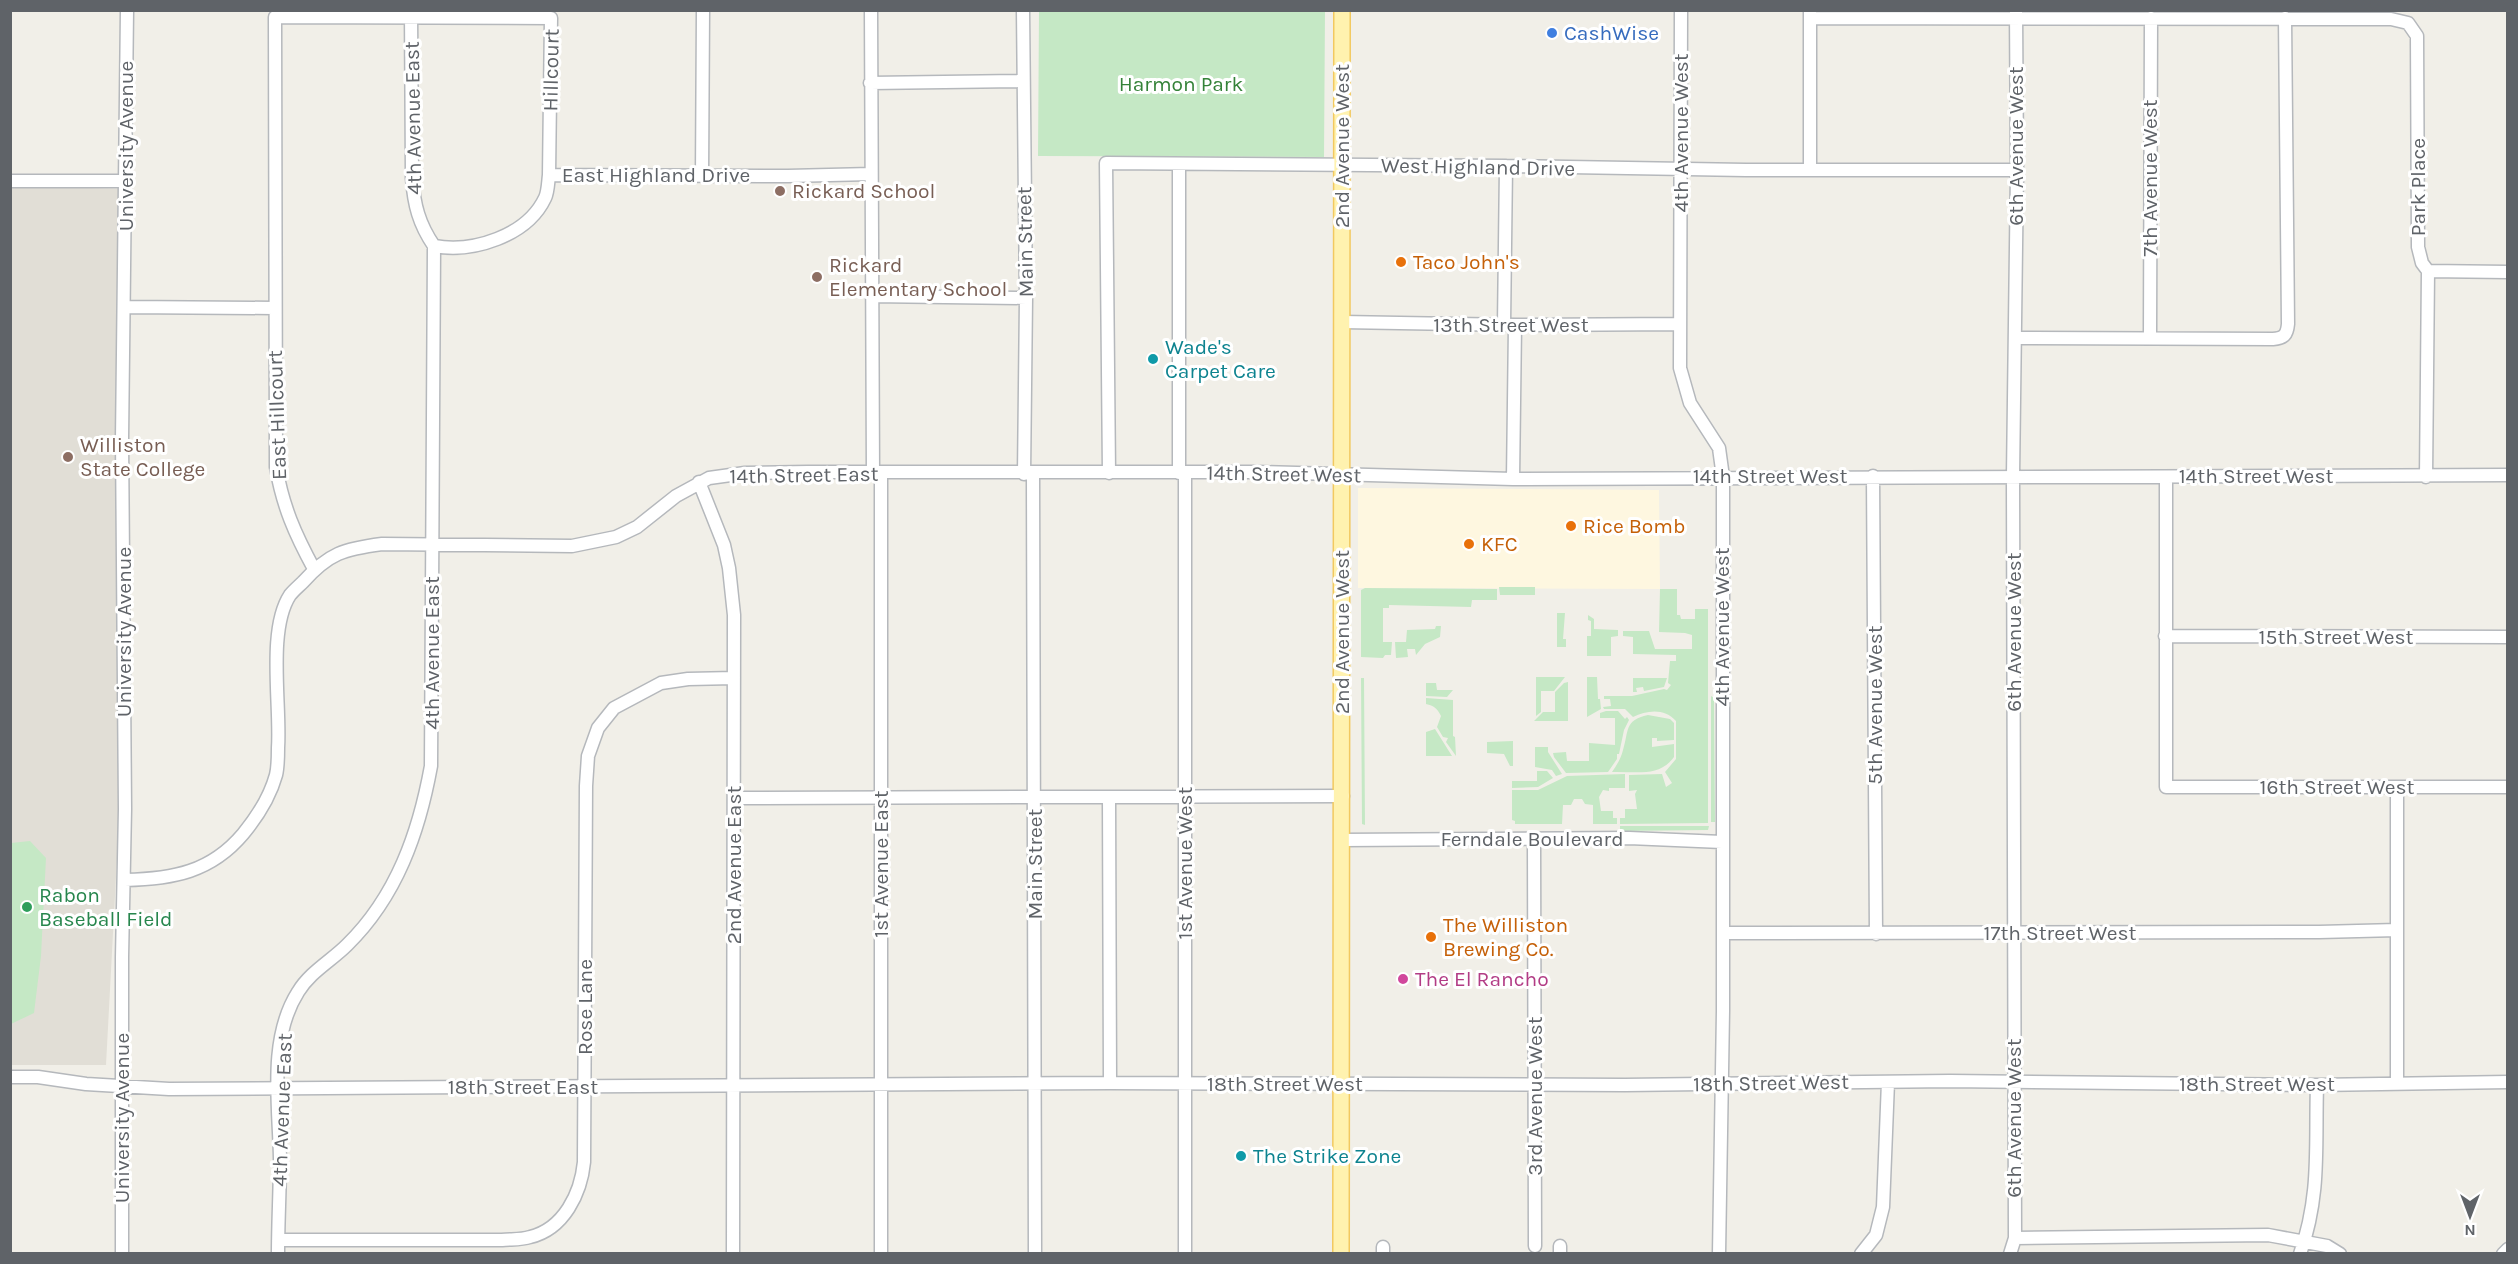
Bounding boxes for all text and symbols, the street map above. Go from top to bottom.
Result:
place label: CashWise [1564,21,1659,45]
marker: CashWise [1545,26,1559,40]
street label: Hillcourt [538,28,564,111]
street label: 4th Avenue East [400,41,426,195]
street label: 4th Avenue West [1669,53,1693,213]
street label: University Avenue [114,61,138,231]
street label: 2nd Avenue West [1330,64,1354,228]
street label: 6th Avenue West [2004,66,2028,226]
park label: Harmon Park [1119,72,1243,96]
street label: 7th Avenue West [2138,99,2162,257]
street label: Park Place [2406,138,2430,236]
street label: West Highland Drive [1381,153,1575,181]
street label: East Highland Drive [562,163,750,187]
place label: Rickard School [792,179,935,203]
marker: Rickard School [773,184,787,198]
street label: Main Street [1012,186,1038,298]
place label: Taco John's [1413,250,1520,274]
place label: Rickard Elementary School [829,253,1007,301]
marker: Taco John's [1394,255,1408,269]
marker: Rickard Elementary School [810,270,824,284]
street label: 13th Street West [1433,313,1589,337]
place label: Wade's Carpet Care [1165,335,1276,383]
street label: East Hillcourt [263,350,291,480]
marker: Wade's Carpet Care [1146,352,1160,366]
place label: Williston State College [80,433,205,481]
marker: Williston State College [61,450,75,464]
street label: 14th Street West [1206,461,1362,487]
street label: 14th Street East [729,462,879,488]
street label: 14th Street West [1693,464,1847,488]
street label: 14th Street West [2179,464,2333,488]
place label: Rice Bomb [1583,514,1685,538]
marker: Rice Bomb [1564,519,1578,533]
place label: KFC [1481,532,1518,556]
marker: KFC [1462,537,1476,551]
street label: University Avenue [112,547,136,717]
street label: 4th Avenue West [1710,547,1734,707]
street label: 2nd Avenue West [1330,550,1354,714]
street label: 6th Avenue West [2002,552,2026,712]
street label: 4th Avenue East [420,576,444,730]
street label: 5th Avenue West [1863,625,1887,785]
street label: 15th Street West [2259,625,2413,649]
street label: 16th Street West [2260,775,2415,799]
street label: 2nd Avenue East [722,786,746,944]
street label: 1st Avenue West [1173,787,1197,939]
street label: 1st Avenue East [869,790,893,938]
street label: Main Street [1023,808,1047,919]
street label: Ferndale Boulevard [1440,827,1624,851]
place label: Rabon Baseball Field [39,883,173,931]
marker: Rabon Baseball Field [20,900,34,914]
place label: The Williston Brewing Co. [1443,913,1568,961]
street label: 17th Street West [1984,921,2137,945]
marker: The Williston Brewing Co. [1424,930,1438,944]
street label: Rose Lane [573,959,597,1055]
place label: The El Rancho [1415,967,1549,991]
marker: The El Rancho [1396,972,1410,986]
street label: 3rd Avenue West [1523,1016,1547,1176]
street label: University Avenue [110,1033,134,1203]
street label: 4th Avenue East [267,1033,297,1187]
street label: 6th Avenue West [2002,1038,2026,1198]
street label: 18th Street West [1693,1070,1849,1096]
street label: 18th Street West [1207,1072,1363,1096]
street label: 18th Street West [2179,1072,2335,1096]
street label: 18th Street East [448,1075,598,1099]
place label: The Strike Zone [1253,1144,1401,1168]
marker: The Strike Zone [1234,1149,1248,1163]
north arrow [2440,1186,2500,1246]
text: N [2464,1221,2476,1240]

